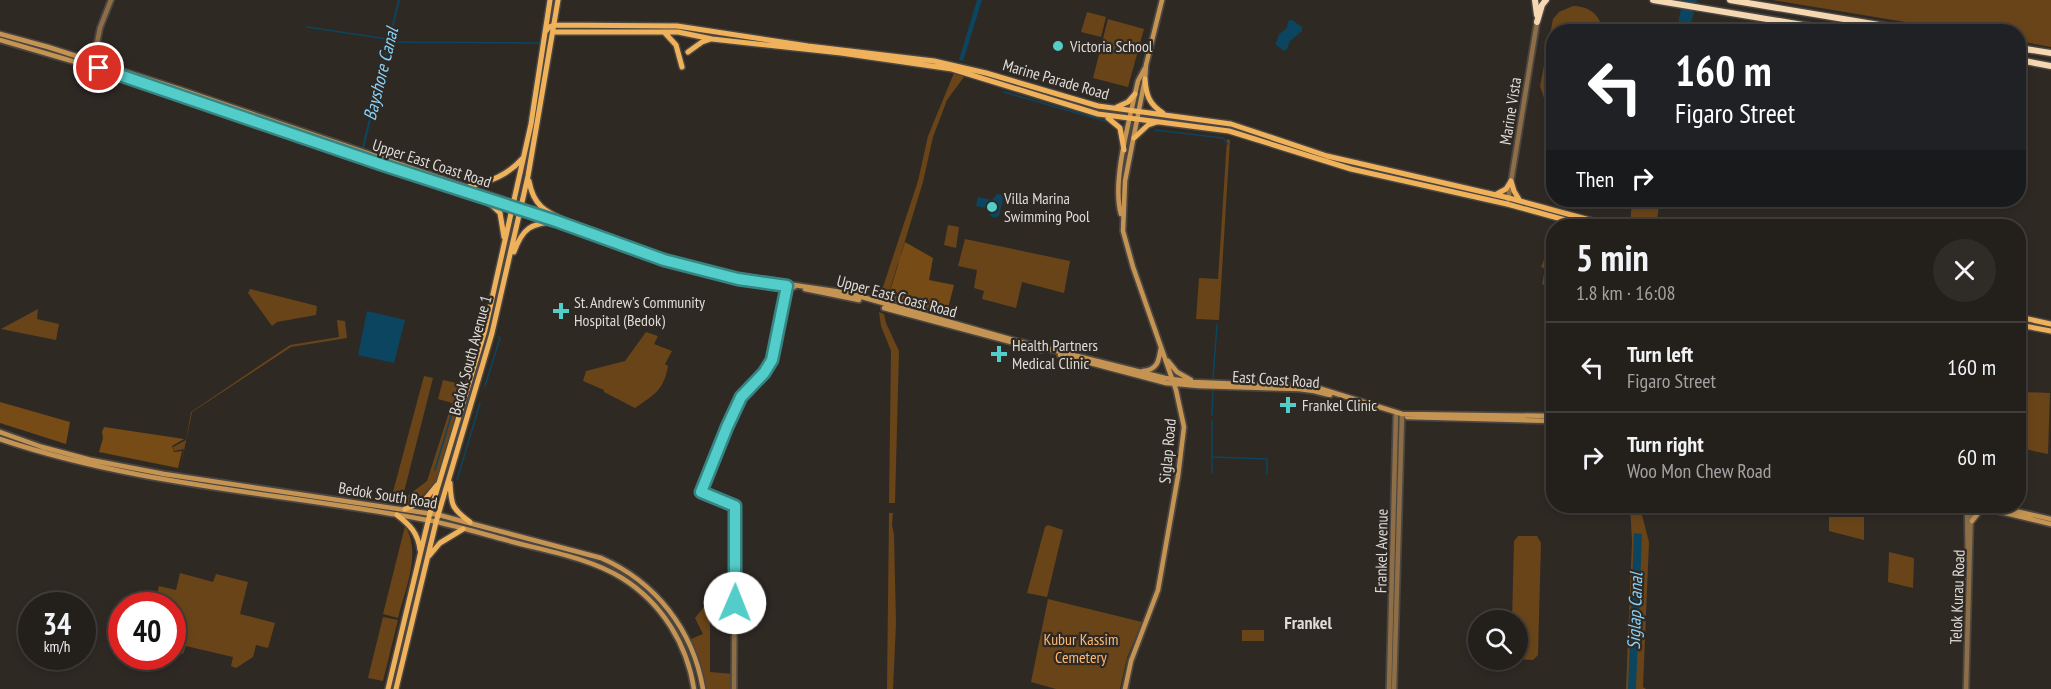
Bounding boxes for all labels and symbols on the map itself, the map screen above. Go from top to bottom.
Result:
water label: Bayshore Canal [358,23,404,123]
place label: Victoria School [1069,36,1153,56]
marker: Victoria School [1051,39,1065,53]
pin [73,42,124,93]
street label: Marine Parade Road [1001,54,1112,104]
street label: Marine Vista [1495,76,1525,146]
street label: Upper East Coast Road [370,134,494,192]
place label: Villa Marina Swimming Pool [1003,188,1090,226]
marker: Villa Marina Swimming Pool [985,200,999,214]
street label: Upper East Coast Road [835,270,959,322]
place label: St. Andrew's Community Hospital (Bedok) [574,292,705,330]
street label: Bedok South Avenue 1 [444,293,496,417]
marker: St. Andrew's Community Hospital (Bedok) [552,302,570,320]
place label: Health Partners Medical Clinic [1012,335,1098,373]
marker: Health Partners Medical Clinic [990,345,1008,363]
street label: East Coast Road [1232,366,1320,392]
place label: Frankel Clinic [1302,395,1377,415]
marker: Frankel Clinic [1279,396,1297,414]
street label: Siglap Road [1154,418,1180,484]
street label: Bedok South Road [337,477,439,513]
street label: Frankel Avenue [1370,509,1392,593]
street label: Telok Kurau Road [1945,549,1969,645]
water label: Siglap Canal [1622,570,1647,650]
position arrow [703,571,767,635]
speed limit sign: 40 [108,592,186,670]
district label: Frankel [1284,611,1332,634]
park label: Kubur Kassim Cemetery [1044,629,1118,667]

